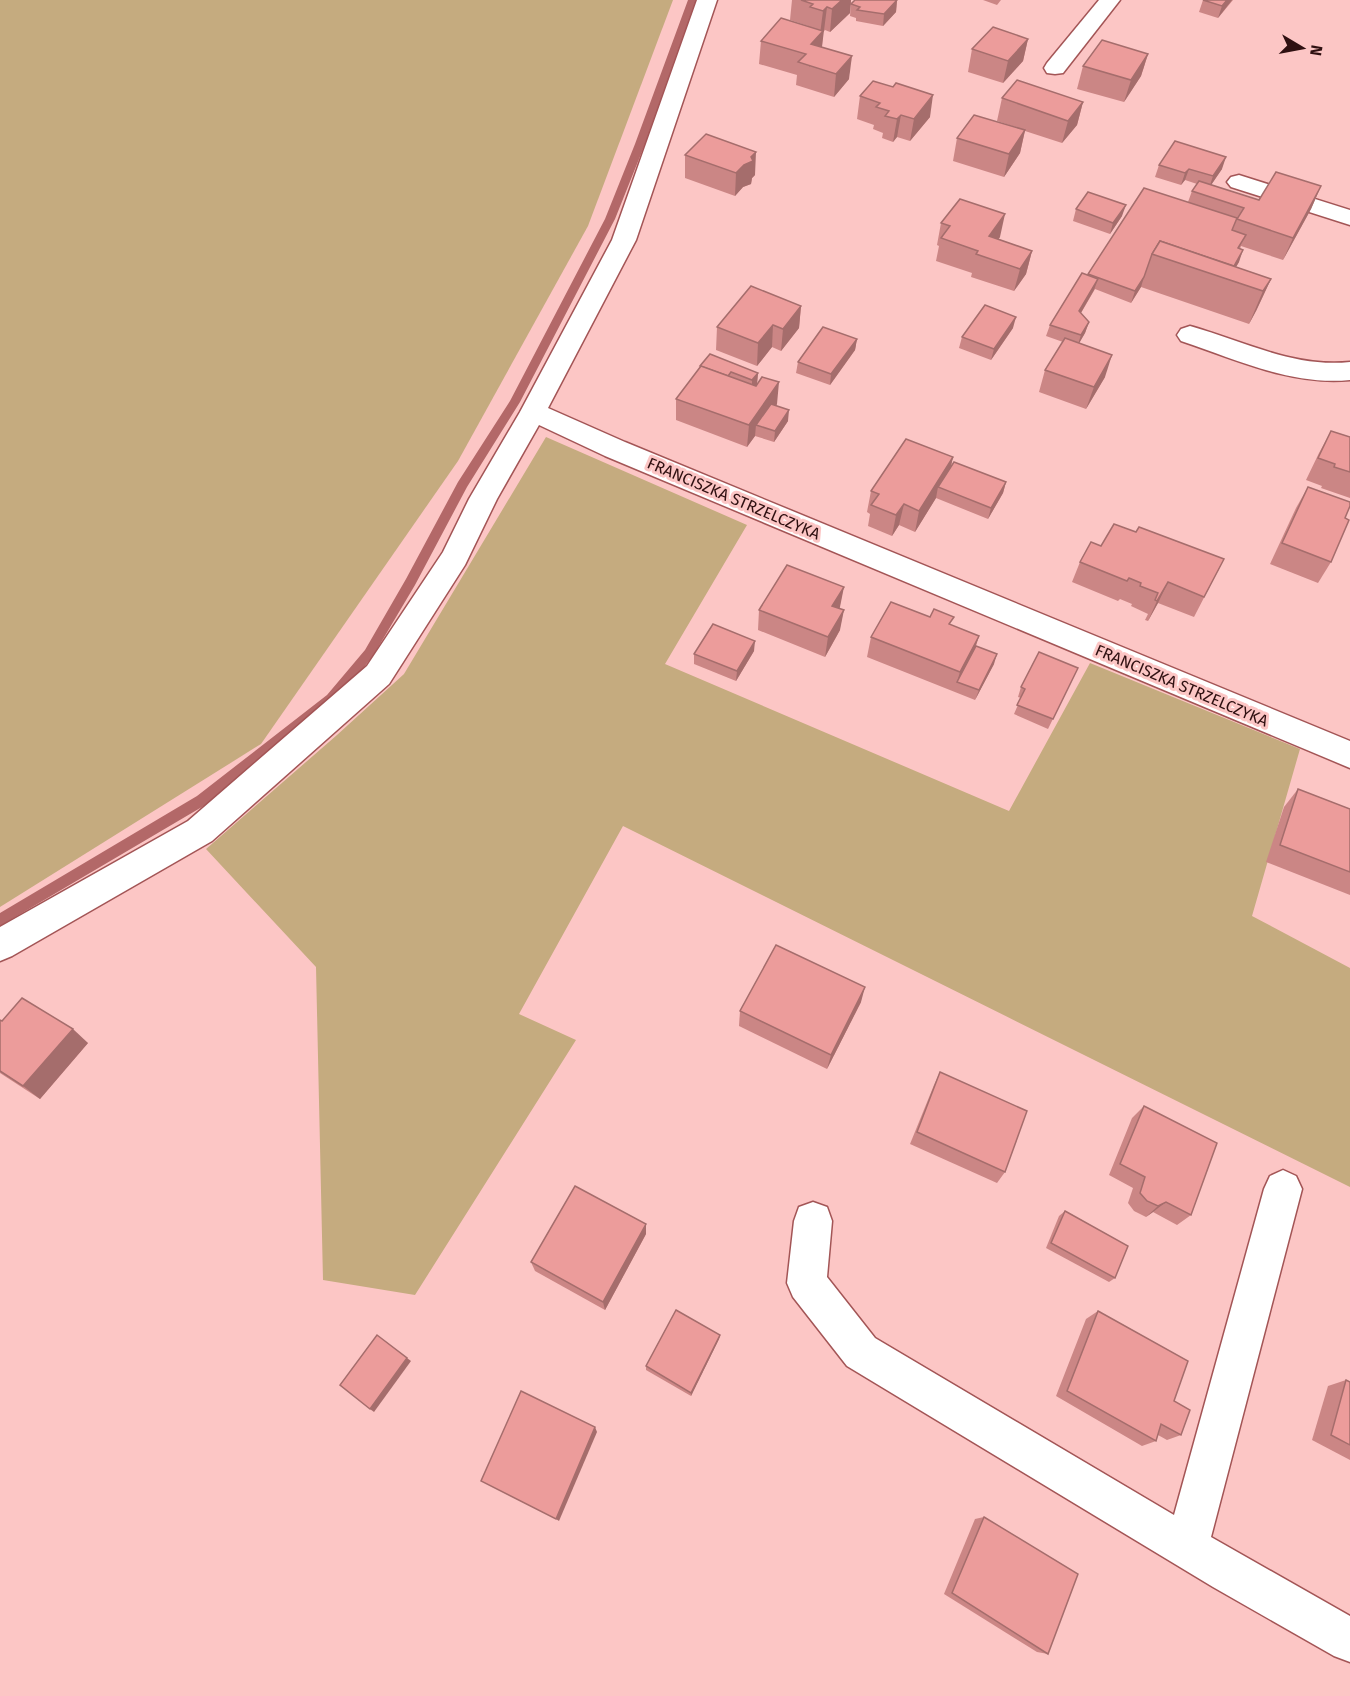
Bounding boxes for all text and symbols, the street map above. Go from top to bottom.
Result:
north arrow [1272,18,1332,78]
text: N [1306,44,1327,57]
street label: FRANCISZKA STRZELCZYKA [645,453,824,544]
street label: FRANCISZKA STRZELCZYKA [1093,640,1272,731]

